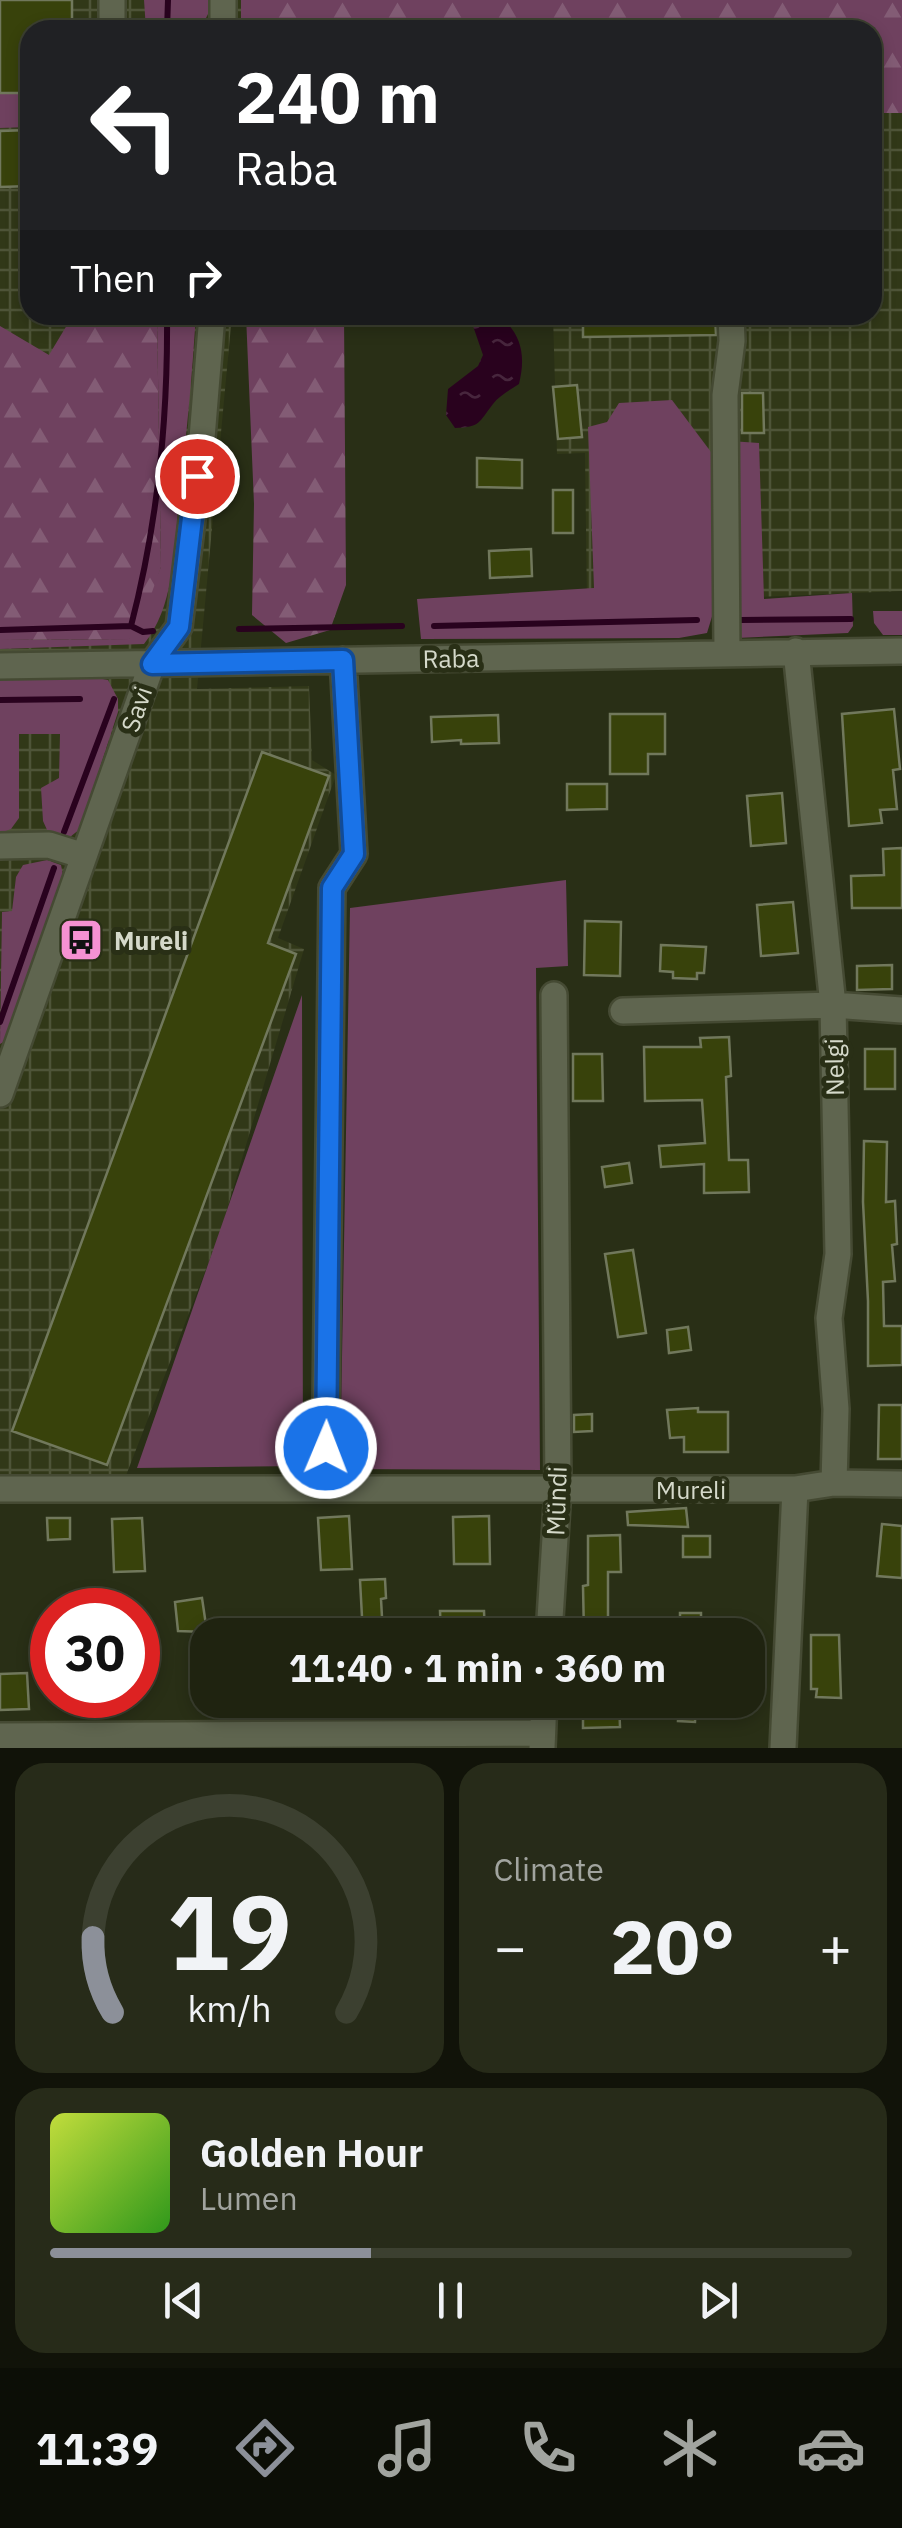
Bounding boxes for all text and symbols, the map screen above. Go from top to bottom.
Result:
text: 240 m [235,51,440,142]
icon: left [70,60,200,190]
text: Raba [235,139,338,197]
icon: right [176,250,231,305]
text: Then [70,253,156,302]
pin [155,434,240,519]
icon: arrive [170,449,225,504]
street label: Raba [422,641,480,675]
street label: Savi [113,682,159,736]
bus stop icon: Mureli [58,917,104,963]
place label: Mureli [114,924,188,957]
street label: Nelgi [817,1038,851,1096]
position arrow [274,1396,378,1500]
street label: Mündi [538,1466,574,1536]
street label: Mureli [656,1473,726,1506]
speed limit sign: 30 [30,1588,160,1718]
text: 11:40 · 1 min · 360 m [289,1643,666,1692]
text: Climate [494,1848,604,1890]
text: 19 [167,1863,292,1999]
text: 20° [610,1897,735,1995]
text: − [494,1911,527,1982]
text: + [819,1911,852,1982]
text: km/h [187,1985,271,2032]
text: Golden Hour [200,2128,423,2177]
text: Lumen [200,2177,298,2219]
icon: previous [156,2273,211,2328]
icon: pause [423,2273,478,2328]
icon: next [691,2273,746,2328]
icon: directions [230,2413,300,2483]
icon: music [372,2413,442,2483]
icon: phone [513,2413,583,2483]
icon: climate [655,2413,725,2483]
icon: car [796,2413,866,2483]
text: 11:39 [36,2419,159,2477]

